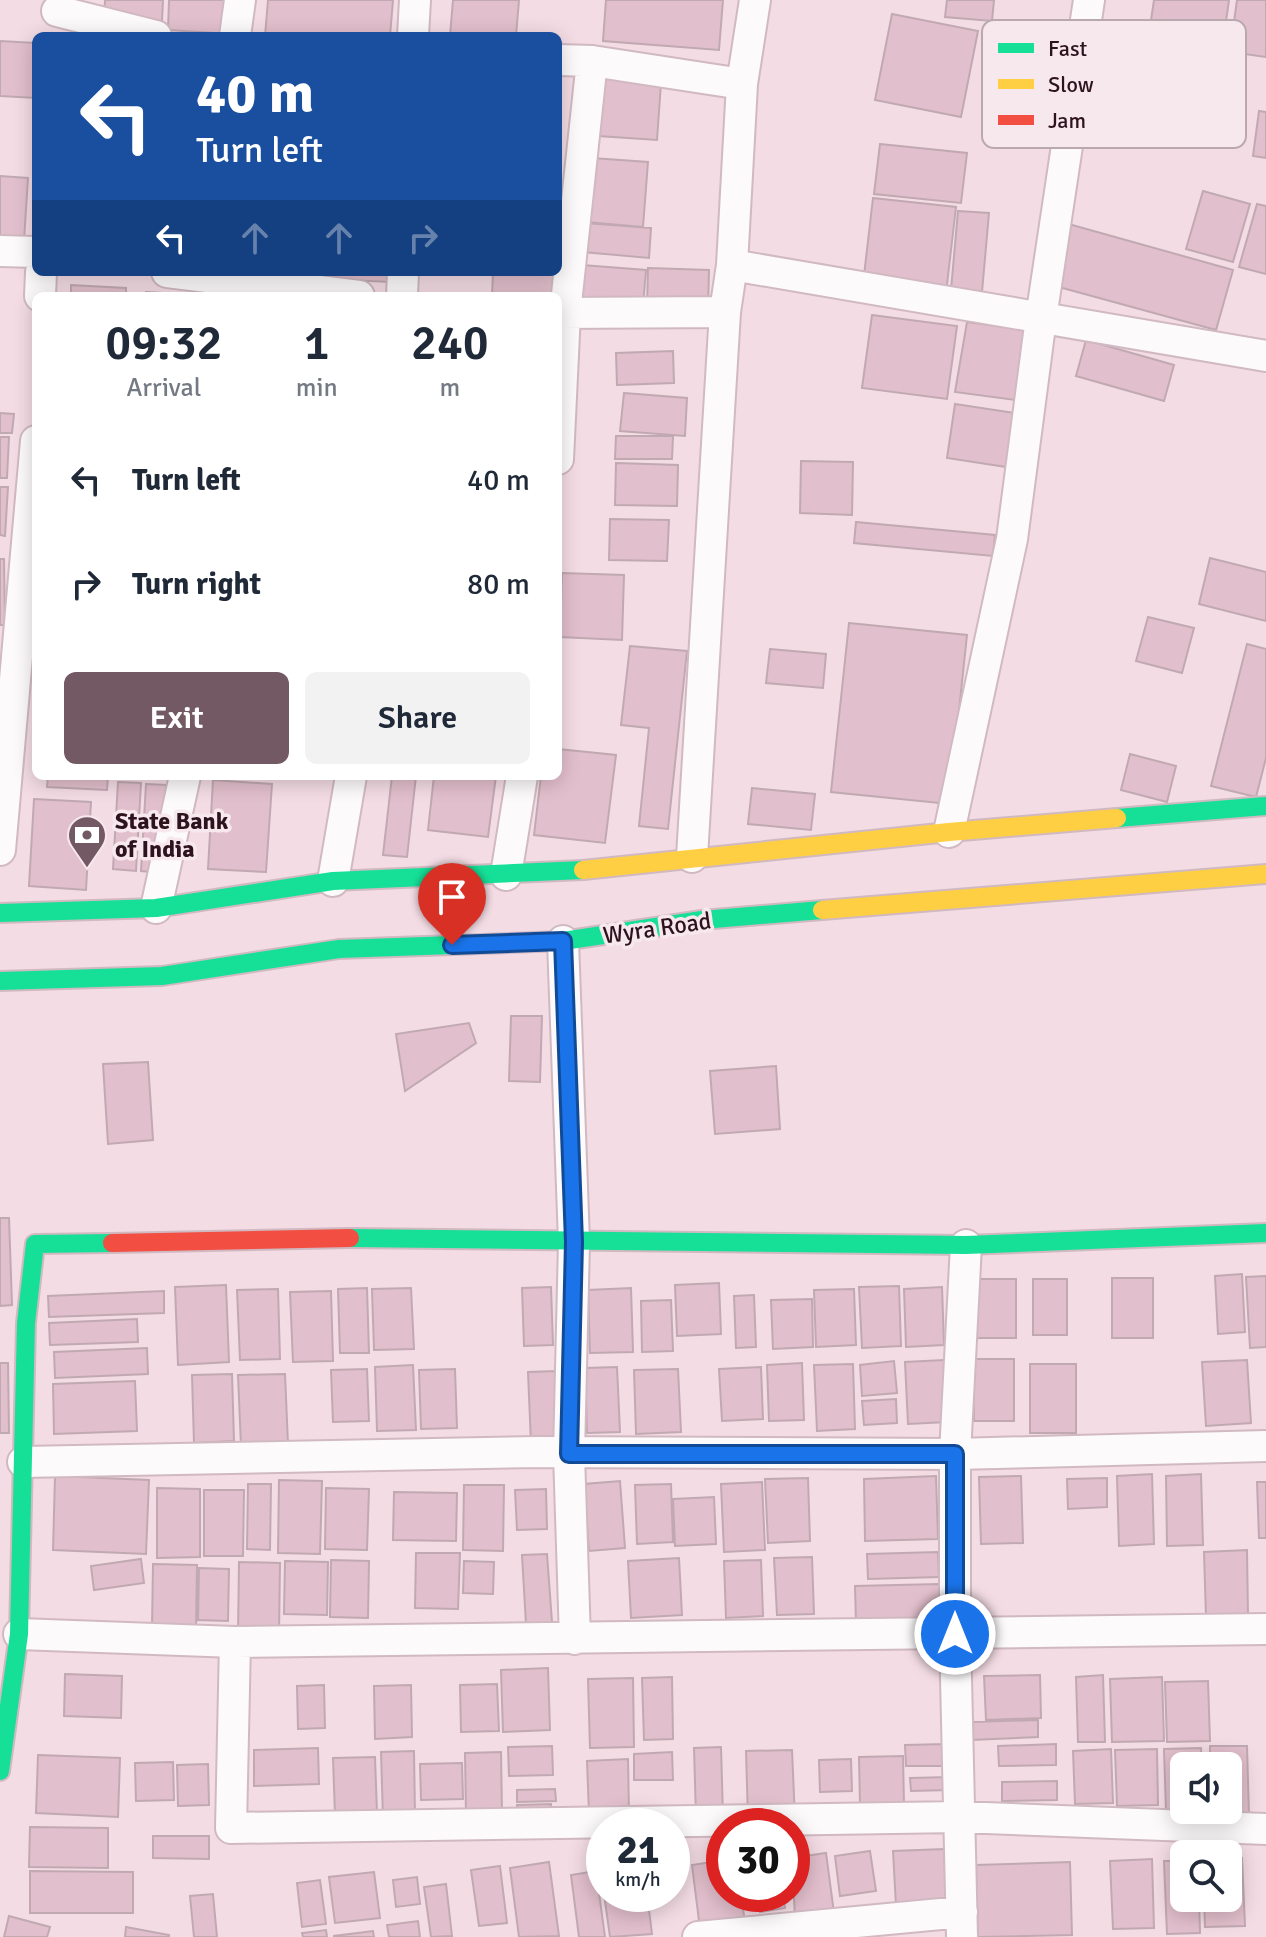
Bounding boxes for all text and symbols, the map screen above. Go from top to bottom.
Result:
legend [982,20,1246,148]
text: Fast [1048,35,1088,62]
text: 40 m [196,59,314,128]
icon: left [64,64,168,168]
text: Slow [1048,71,1094,98]
text: Jam [1048,107,1086,134]
text: Turn left [196,128,323,173]
icon: left [149,216,193,260]
icon: ahead [233,216,277,260]
icon: ahead [317,216,361,260]
icon: right [401,216,445,260]
text: 09:32 [105,314,222,373]
text: 1 [304,314,330,373]
text: 240 [411,314,489,373]
text: Arrival [126,372,201,404]
text: min [296,372,338,404]
text: m [439,372,460,404]
icon: left [64,458,108,502]
text: Turn left [132,462,241,499]
text: 40 m [467,462,530,499]
icon: right [64,562,108,606]
text: Turn right [132,566,261,603]
text: 80 m [467,566,530,603]
button: Exit [64,672,289,764]
button: Share [305,672,530,764]
place label: State Bank of India [115,806,229,864]
bank icon: State Bank of India [66,814,108,869]
pin [418,863,486,945]
icon: arrive [430,875,474,919]
street label: Wyra Road [601,906,713,950]
position arrow [913,1592,997,1676]
map controls [1170,1752,1242,1912]
button: sound [1170,1752,1242,1824]
speed limit sign: 30 [706,1808,810,1912]
text: 21 [616,1825,660,1875]
button: search [1170,1840,1242,1912]
text: km/h [615,1867,661,1892]

